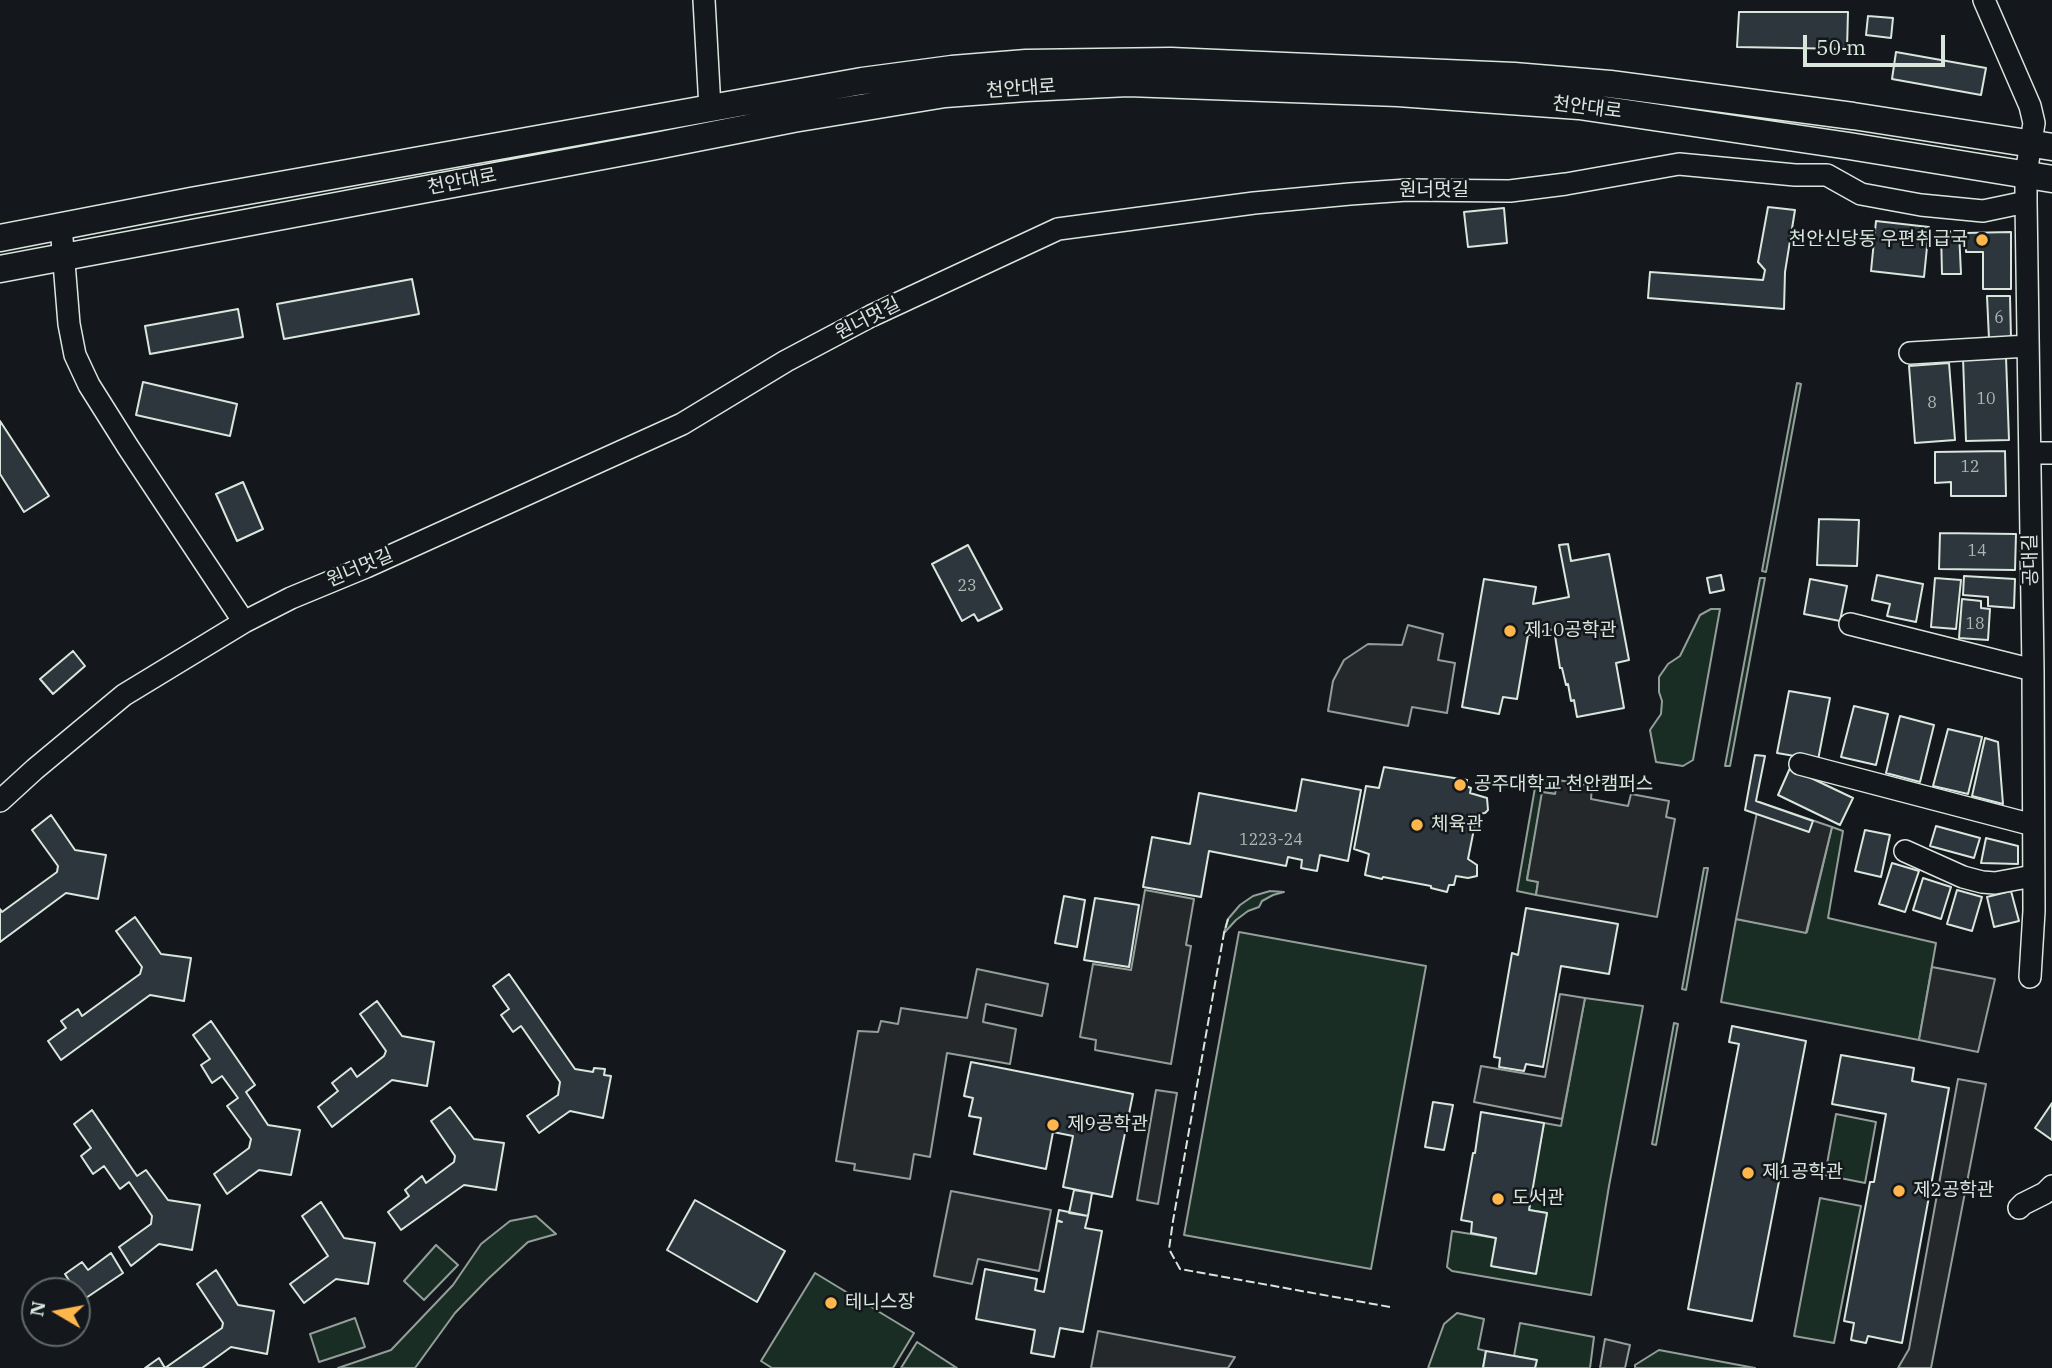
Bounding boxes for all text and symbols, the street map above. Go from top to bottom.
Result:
scale bar [1807,21,1949,65]
text: 50 m [1816,33,1866,61]
street label: 천안대로 [985,75,1057,103]
street label: 천안대로 [1551,92,1623,124]
street label: 천안대로 [426,164,498,200]
street label: 원너멋길 [1399,180,1469,202]
place label: 천안신당동 우편취급국 [1789,229,1968,251]
marker: 천안신당동 우편취급국 [1974,232,1990,248]
street label: 원너멋길 [832,293,904,345]
house number: 6 [1994,308,2004,328]
house number: 10 [1976,389,1996,409]
house number: 8 [1927,393,1937,413]
house number: 12 [1960,457,1980,477]
street label: 공대길 [2019,534,2043,586]
house number: 14 [1967,541,1987,561]
street label: 원너멋길 [323,544,397,592]
house number: 23 [957,576,977,596]
house number: 18 [1965,614,1985,634]
place label: 제10공학관 [1524,620,1617,642]
marker: 제10공학관 [1502,623,1518,639]
place label: 공주대학교 천안캠퍼스 [1474,774,1653,796]
marker: 공주대학교 천안캠퍼스 [1452,777,1468,793]
place label: 체육관 [1431,814,1483,836]
marker: 체육관 [1409,817,1425,833]
house number: 1223-24 [1239,830,1303,850]
place label: 제9공학관 [1067,1114,1148,1136]
marker: 제9공학관 [1045,1117,1061,1133]
place label: 제1공학관 [1762,1162,1843,1184]
marker: 제1공학관 [1740,1165,1756,1181]
place label: 제2공학관 [1913,1180,1994,1202]
marker: 제2공학관 [1891,1183,1907,1199]
place label: 도서관 [1512,1188,1564,1210]
marker: 도서관 [1490,1191,1506,1207]
north arrow [21,1277,91,1347]
place label: 테니스장 [845,1292,915,1314]
marker: 테니스장 [823,1295,839,1311]
text: N [24,1299,50,1318]

